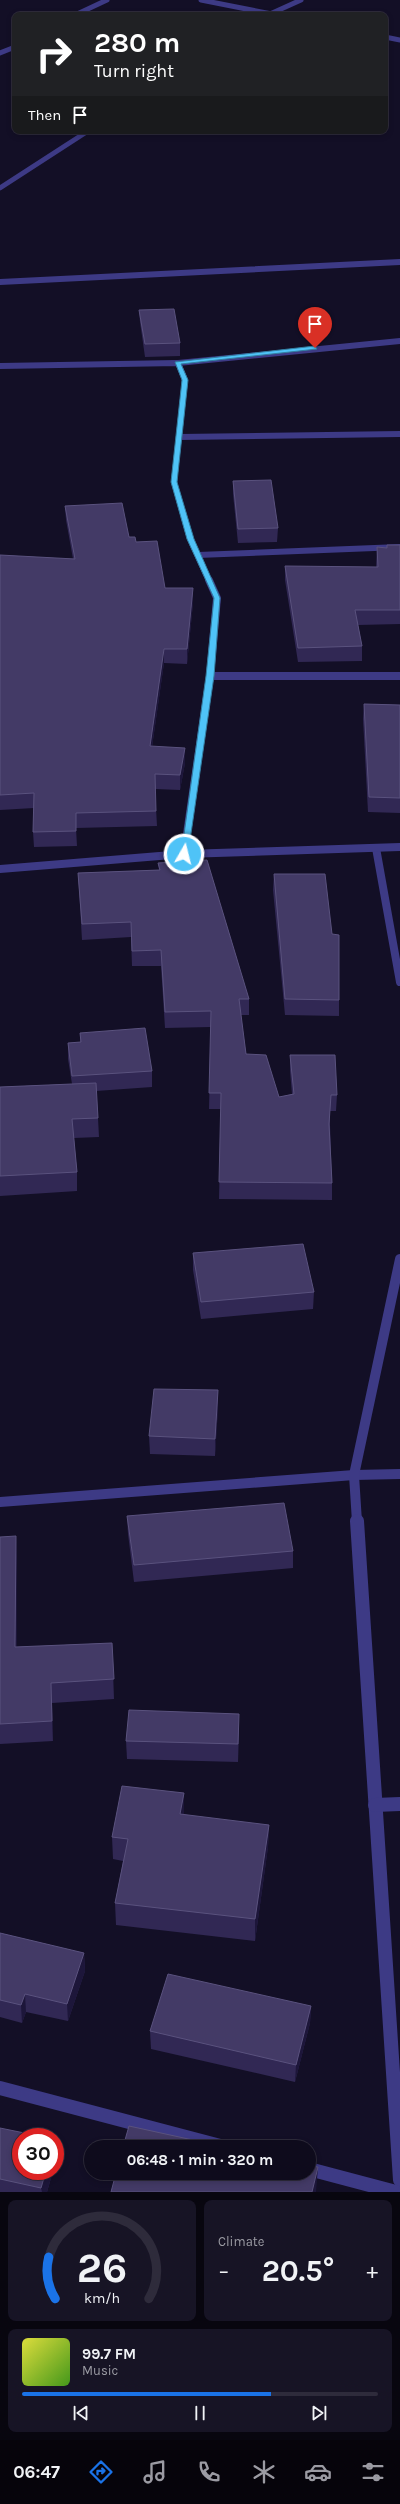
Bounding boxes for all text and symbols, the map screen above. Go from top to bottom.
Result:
text: 280 m [94,26,180,59]
icon: right [28,28,80,80]
text: Turn right [94,60,174,82]
icon: arrive [69,104,91,126]
text: Then [28,106,61,124]
pin [298,307,332,348]
icon: arrive [304,313,326,335]
position arrow [163,833,205,875]
speed limit sign: 30 [12,2128,64,2180]
text: 06:48 · 1 min · 320 m [127,2151,273,2169]
text: Climate [218,2234,264,2249]
text: 26 [77,2243,127,2291]
text: 20.5° [262,2253,334,2289]
text: − [218,2258,230,2284]
text: + [366,2258,378,2284]
text: km/h [84,2289,120,2306]
text: 99.7 FM [82,2345,136,2363]
text: Music [82,2363,118,2378]
icon: previous [70,2402,92,2424]
icon: pause [189,2402,211,2424]
icon: next [308,2402,330,2424]
icon: directions [87,2458,115,2486]
icon: music [141,2458,169,2486]
icon: phone [195,2458,223,2486]
icon: climate [250,2458,278,2486]
icon: car [304,2458,332,2486]
icon: filters [359,2458,387,2486]
text: 06:47 [13,2461,60,2483]

